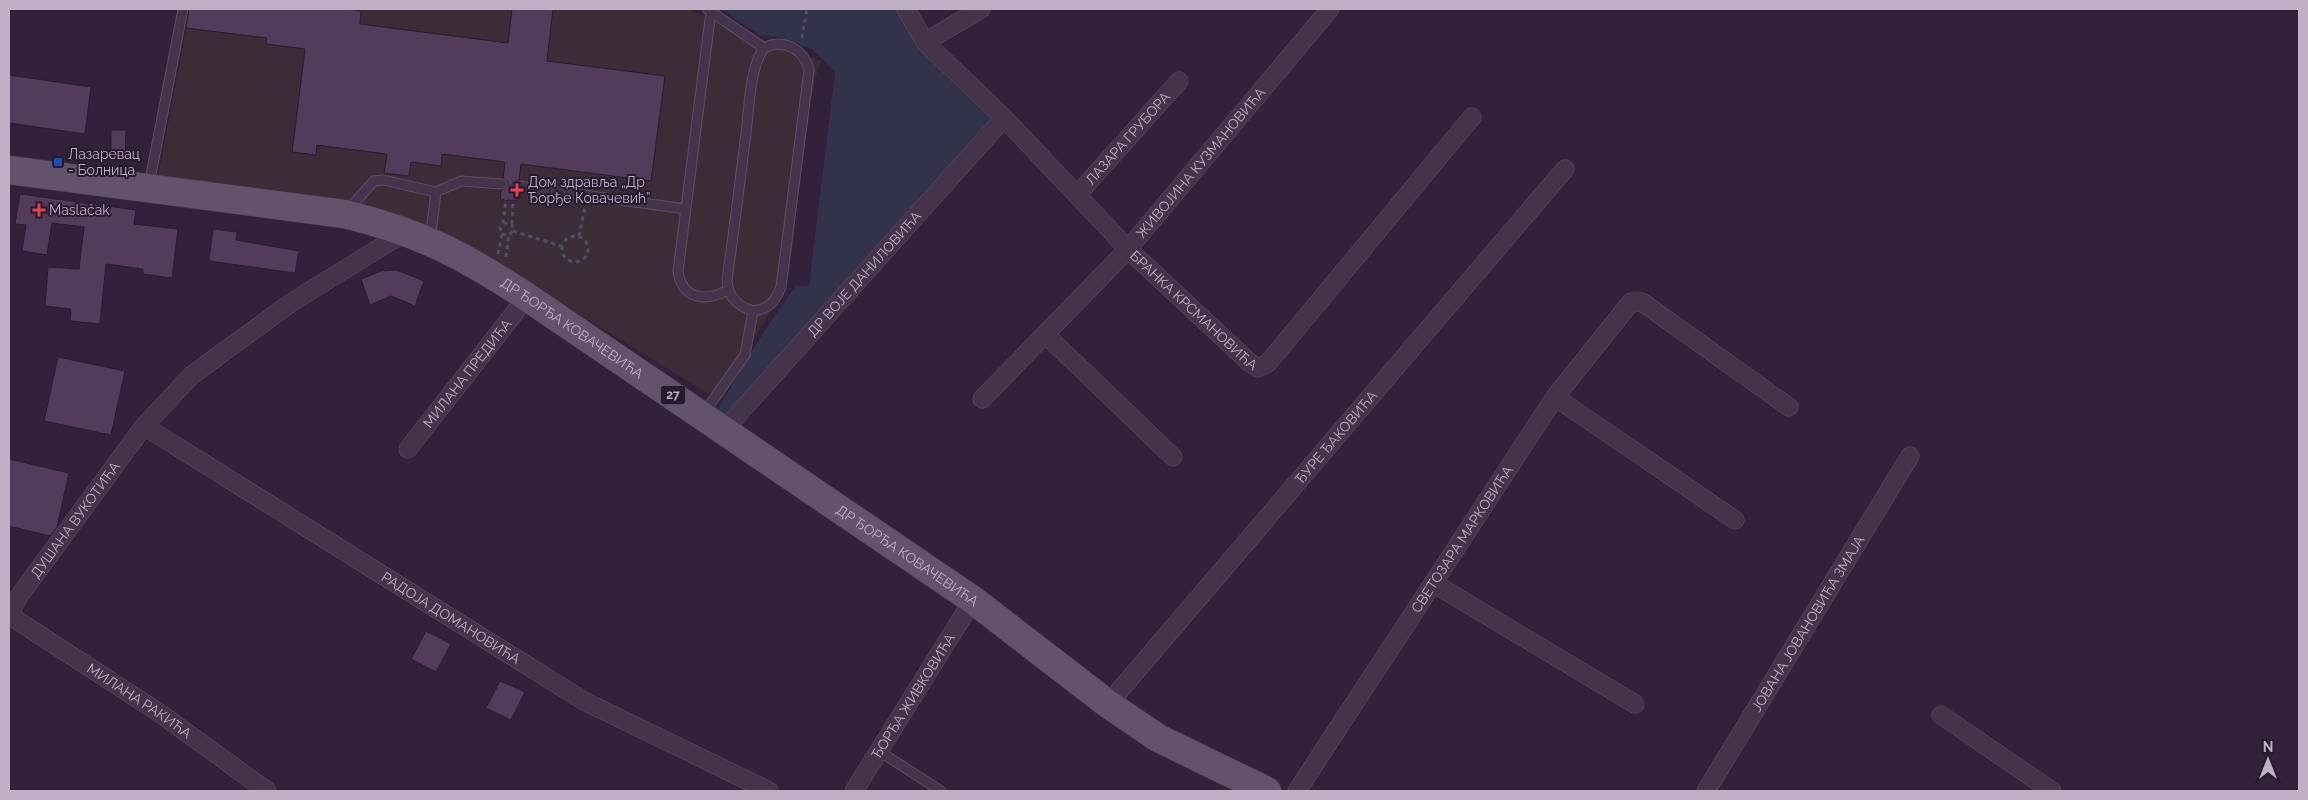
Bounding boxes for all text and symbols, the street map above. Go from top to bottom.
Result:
street label: ЖИВОЈИНА КУЗМАНОВИЋА [1133,84,1269,241]
street label: ЛАЗАРА ГРУБОРА [1082,88,1174,188]
place label: Лазаревац - Болница [68,146,140,178]
marker: Лазаревац - Болница [52,156,64,168]
place label: Дом здравља „Др Ђорђе Ковачевић” [528,174,650,206]
marker: Дом здравља „Др Ђорђе Ковачевић” [510,183,524,197]
place label: Maslačak [49,202,110,218]
marker: Maslačak [33,204,45,216]
street label: ДР ВОЈЕ ДАНИЛОВИЋА [804,208,925,339]
street label: БРАНКА КРСМАНОВИЋА [1127,247,1261,374]
street label: ДР ЂОРЂА КОВАЧЕВИЋА [498,274,647,382]
street label: МИЛАНА ПРЕДИЋА [420,316,515,431]
road number: 27 [660,386,686,404]
street label: ЂУРЕ ЂАКОВИЋА [1292,387,1380,487]
street label: ДУШАНА ВУКОТИЋА [27,458,123,581]
street label: СВЕТОЗАРА МАРКОВИЋА [1408,462,1516,616]
street label: ДР ЂОРЂА КОВАЧЕВИЋА [833,502,982,610]
street label: ЈОВАНА ЈОВАНОВИЋА ЗМАЈА [1748,532,1868,715]
street label: РАДОЈА ДОМАНОВИЋА [379,569,524,667]
street label: ЂОРЂА ЖИВКОВИЋА [868,630,958,761]
street label: МИЛАНА РАКИЋА [84,660,195,742]
north arrow [2243,735,2293,785]
text: N [2263,739,2273,755]

